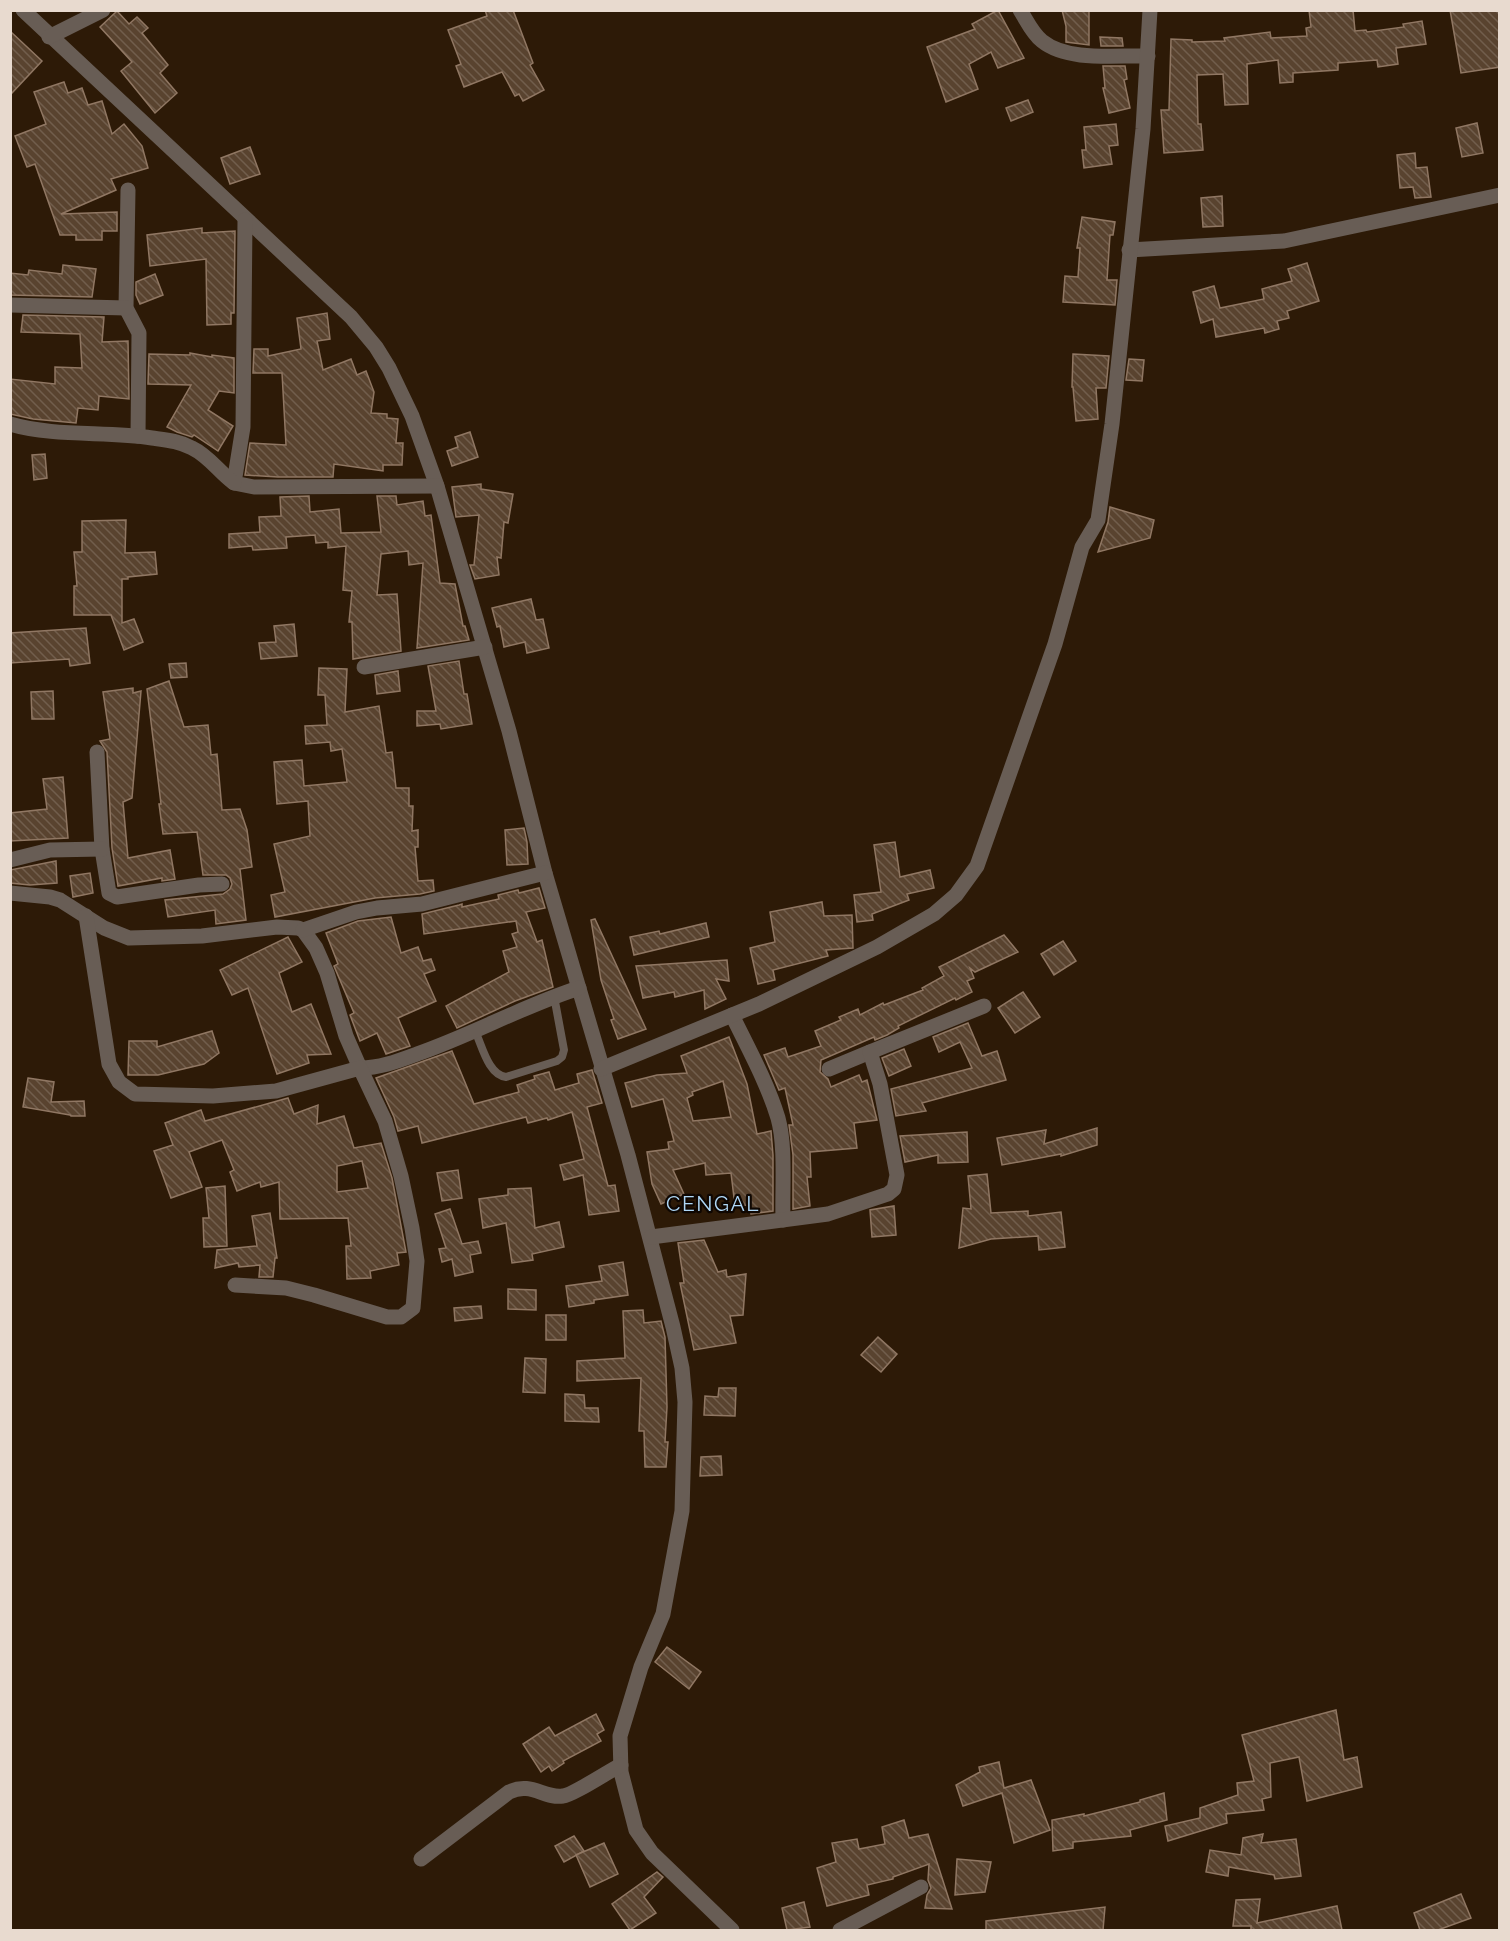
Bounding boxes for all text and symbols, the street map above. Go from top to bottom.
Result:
district label: CENGAL [666,1191,760,1216]

